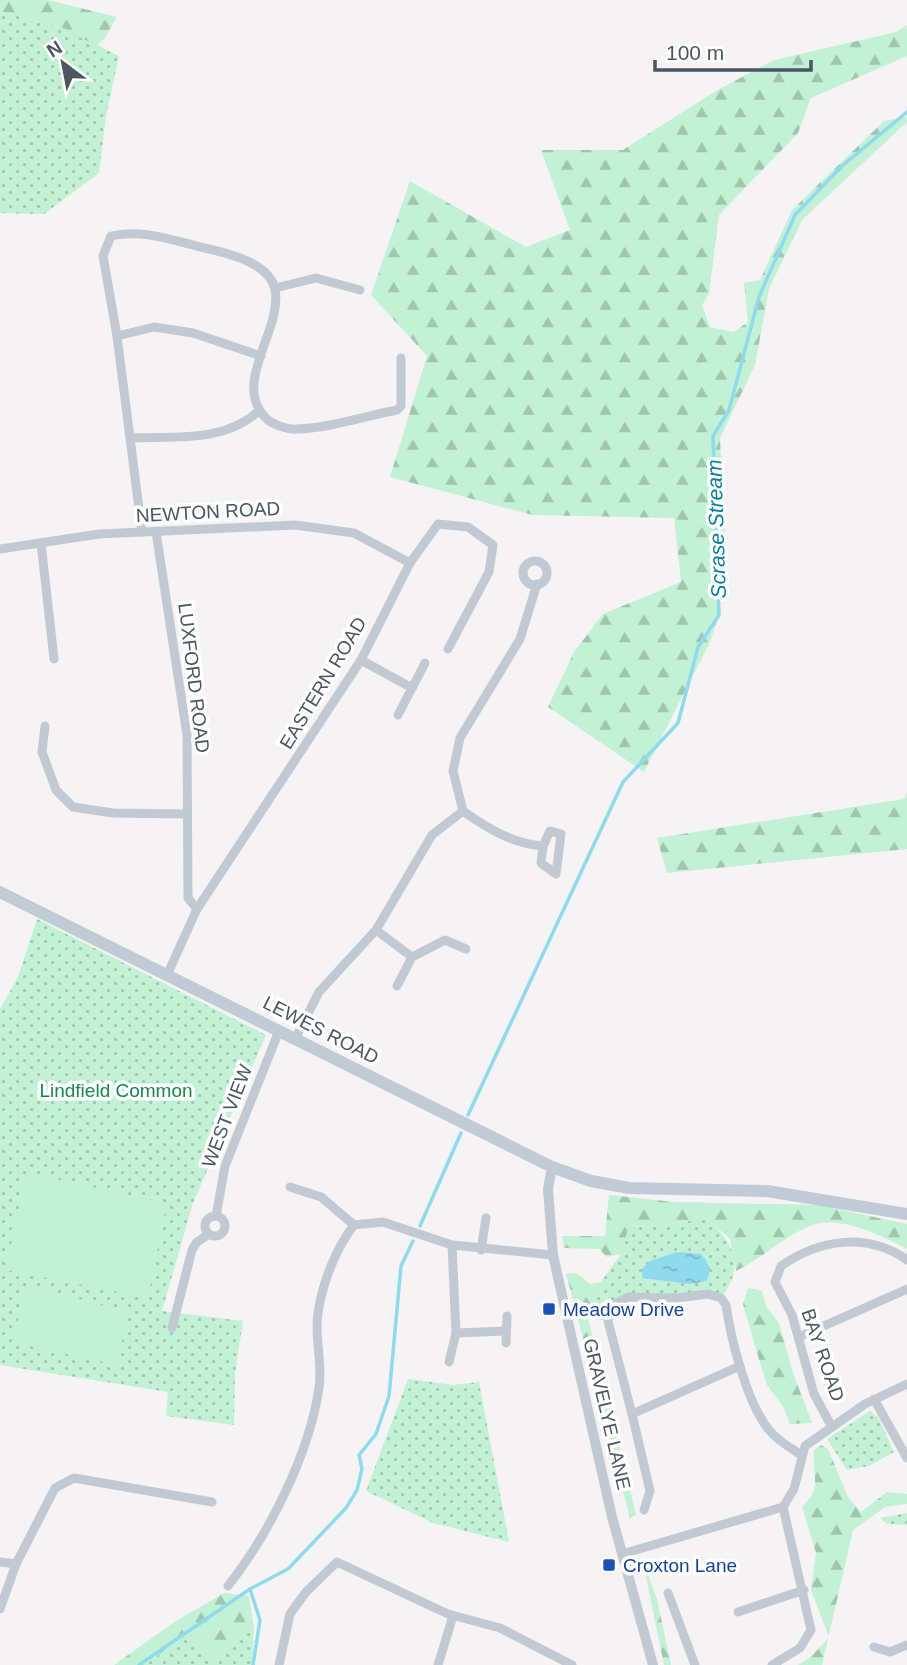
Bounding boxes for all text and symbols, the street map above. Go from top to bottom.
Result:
north arrow [28,28,98,98]
scale bar [655,28,811,72]
text: N [43,36,66,62]
text: 100 m [666,41,724,64]
water label: Scrase Stream [702,459,730,599]
street label: NEWTON ROAD [135,498,281,526]
street label: LUXFORD ROAD [174,602,214,754]
street label: EASTERN ROAD [275,613,371,753]
street label: LEWES ROAD [260,992,382,1068]
street label: WEST VIEW [198,1062,256,1170]
park label: Lindfield Common [39,1080,193,1101]
place label: Meadow Drive [563,1299,684,1320]
marker: Meadow Drive [541,1301,557,1317]
street label: BAY ROAD [797,1306,849,1404]
street label: GRAVELYE LANE [579,1336,635,1492]
place label: Croxton Lane [623,1555,737,1576]
marker: Croxton Lane [601,1557,617,1573]

